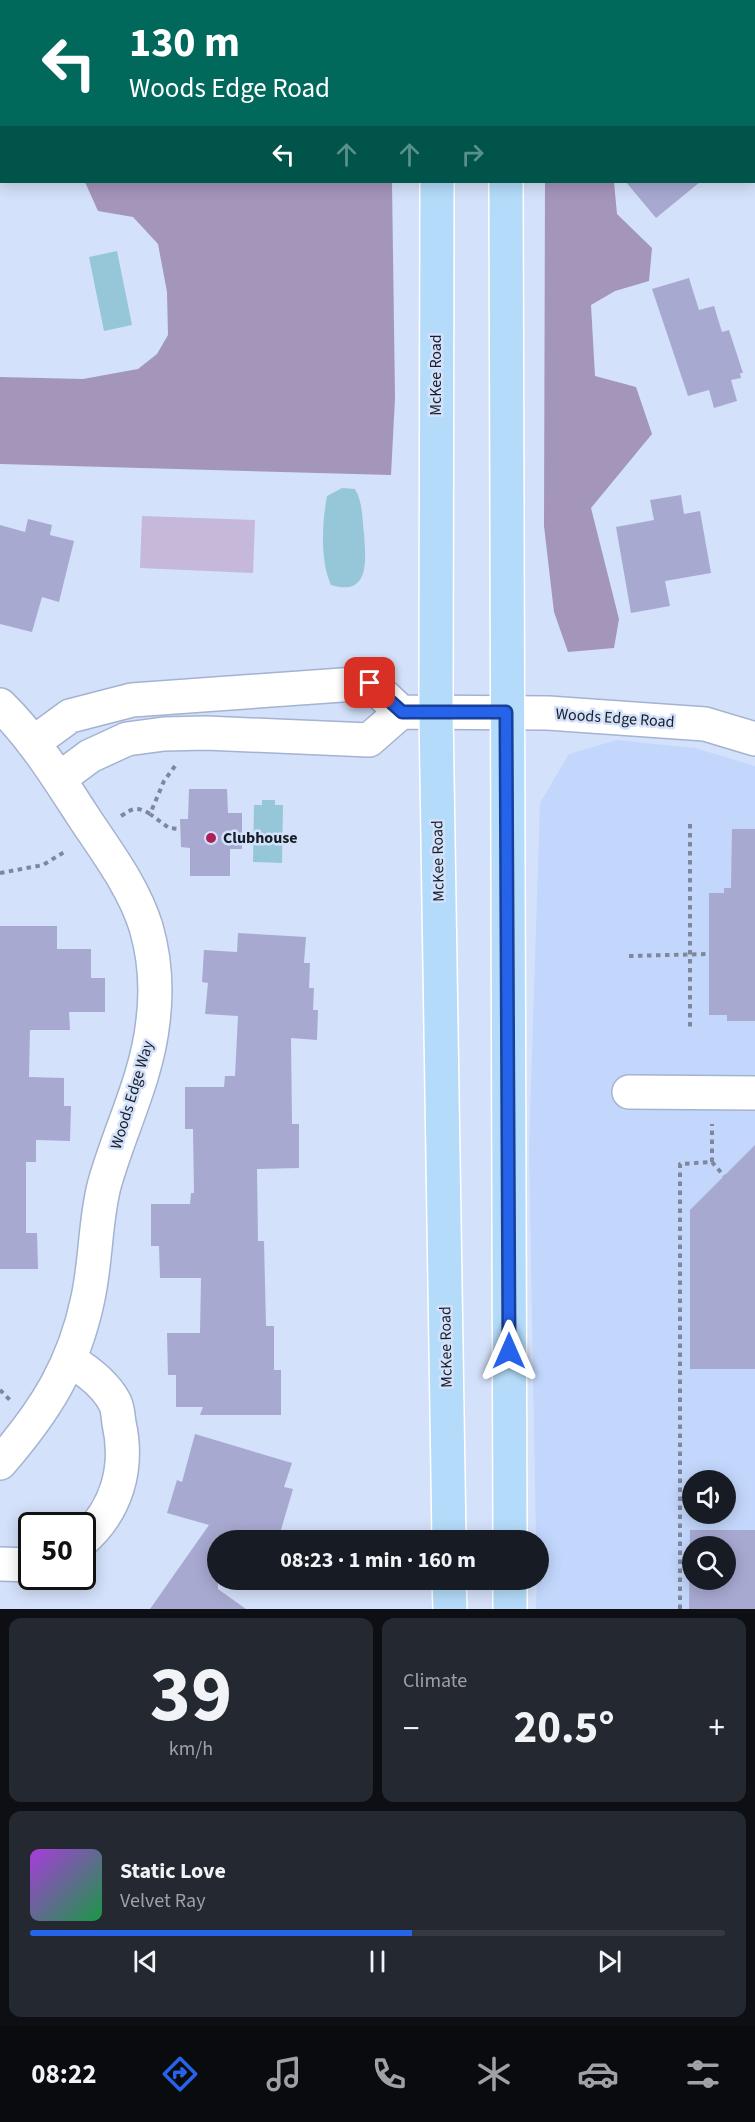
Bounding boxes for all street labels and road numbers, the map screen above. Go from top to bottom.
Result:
street label: McKee Road [425,334,447,416]
street label: Woods Edge Road [555,703,675,733]
street label: McKee Road [426,820,450,902]
street label: Woods Edge Way [105,1037,159,1152]
street label: McKee Road [434,1306,458,1388]

